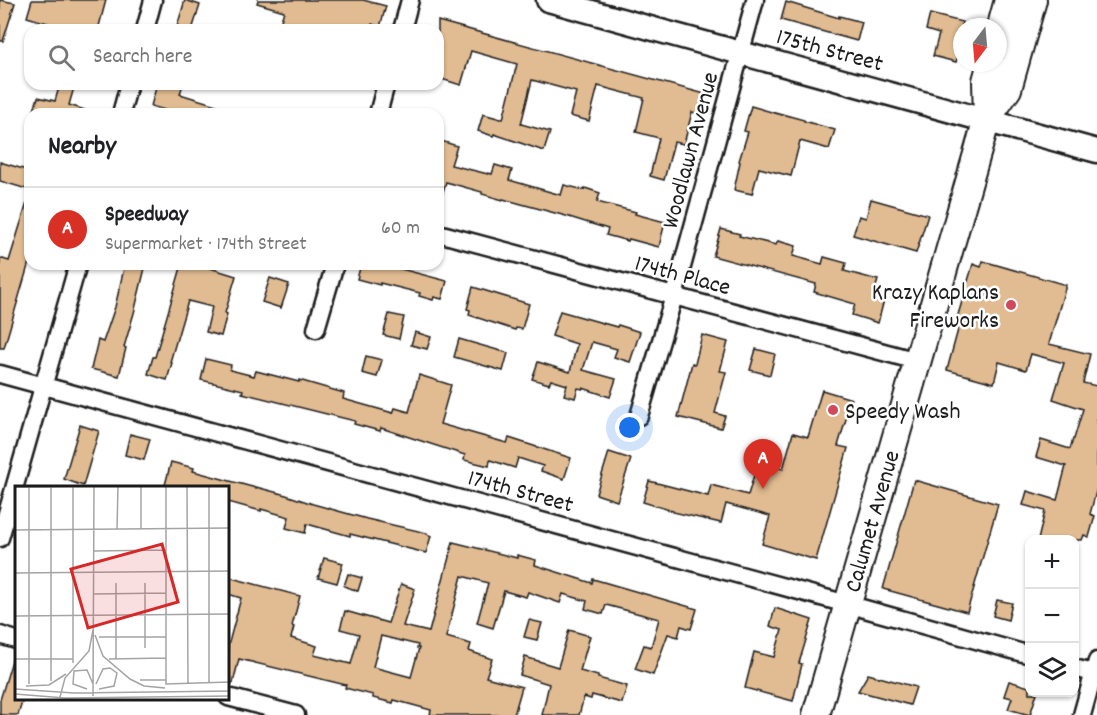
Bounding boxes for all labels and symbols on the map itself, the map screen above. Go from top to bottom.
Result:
north arrow [953,18,1007,72]
street label: 175th Street [772,21,887,82]
street label: Woodlawn Avenue [655,69,729,233]
street label: 174th Place [631,248,734,306]
place label: Krazy Kaplans Fireworks [872,277,999,339]
marker: Krazy Kaplans Fireworks [1004,298,1018,312]
place label: Speedy Wash [845,396,960,430]
marker: Speedy Wash [826,403,840,417]
your location [615,413,644,442]
pin: A [744,440,783,489]
street label: Calumet Avenue [837,447,910,597]
street label: 174th Street [464,462,577,523]
inset map [15,486,230,700]

